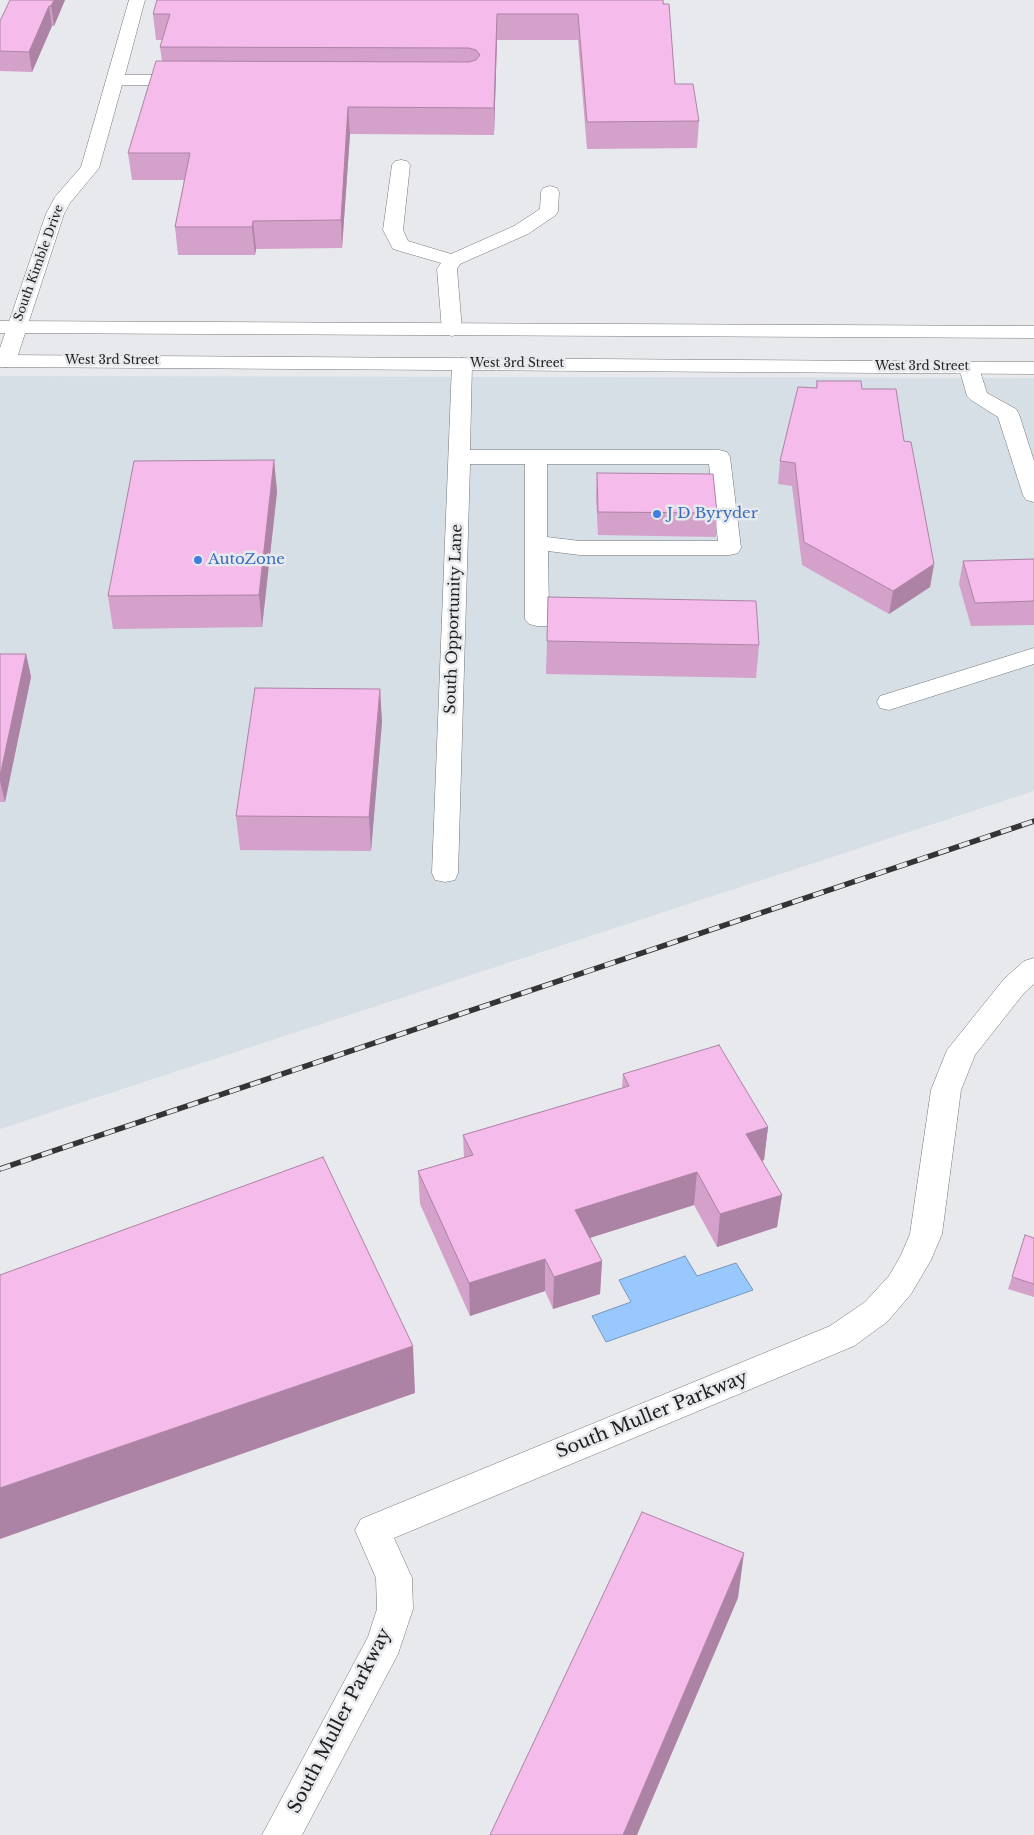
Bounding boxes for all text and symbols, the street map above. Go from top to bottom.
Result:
street label: South Kimble Drive [11,203,67,323]
street label: West 3rd Street [65,354,159,368]
street label: West 3rd Street [470,357,564,371]
street label: West 3rd Street [875,360,969,374]
place label: J D Byryder [667,505,758,523]
marker: J D Byryder [651,508,663,520]
street label: South Opportunity Lane [442,524,466,714]
place label: AutoZone [208,551,285,569]
marker: AutoZone [192,554,204,566]
street label: South Muller Parkway [553,1367,751,1463]
street label: South Muller Parkway [284,1625,396,1817]

